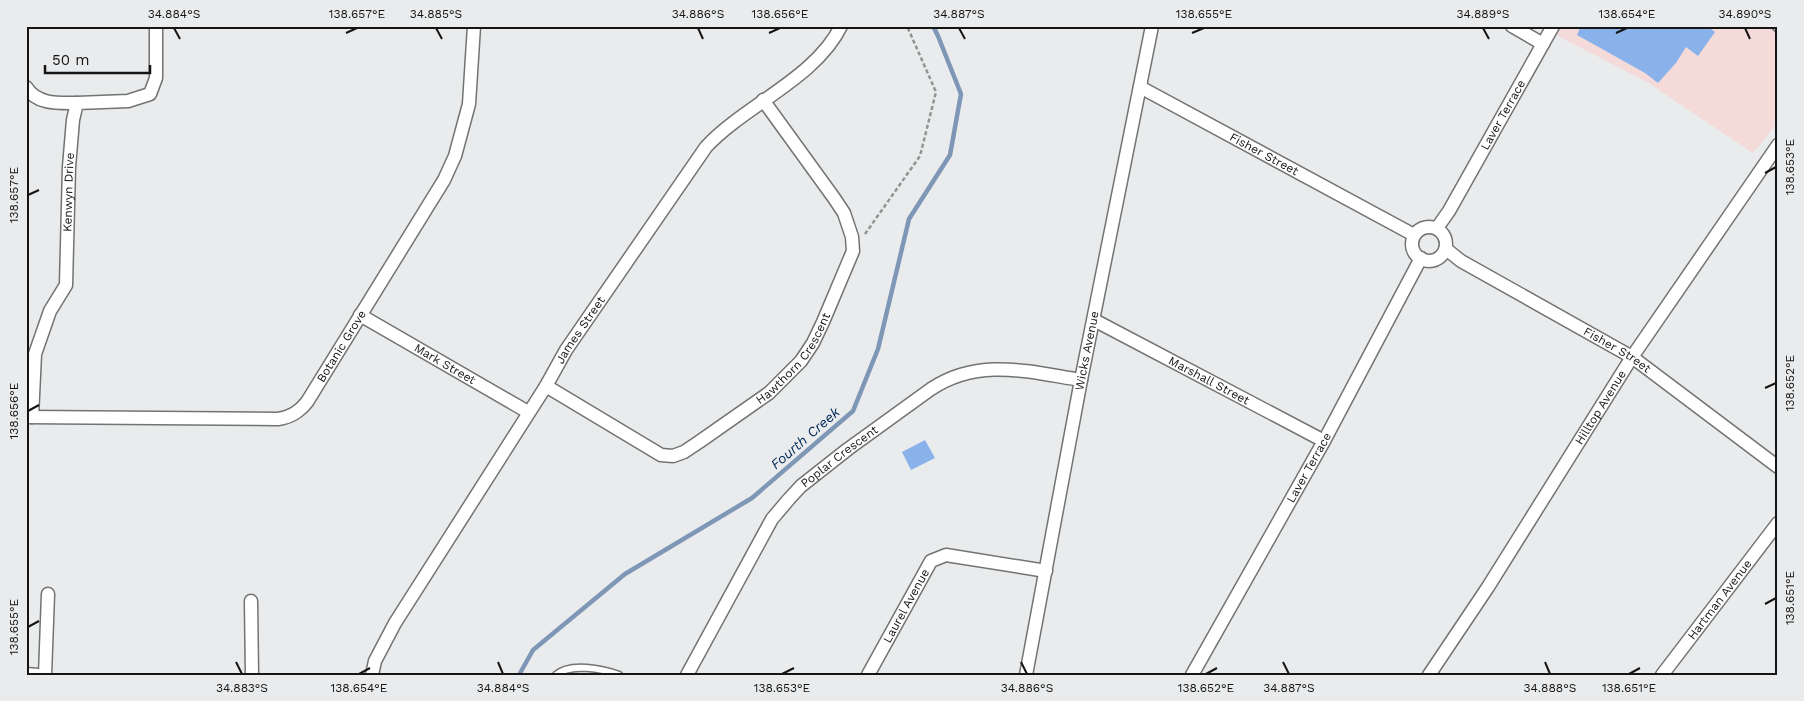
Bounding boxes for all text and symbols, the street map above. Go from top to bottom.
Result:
text: 34.884°S [148,7,200,21]
text: 138.657°E [329,7,385,21]
text: 34.885°S [410,7,462,21]
text: 34.886°S [672,7,724,21]
text: 138.656°E [752,7,809,21]
text: 34.887°S [933,7,985,21]
text: 138.655°E [1176,7,1233,21]
text: 34.889°S [1457,7,1509,21]
text: 138.654°E [1599,7,1656,21]
text: 34.890°S [1719,7,1771,21]
scale bar [45,42,150,74]
text: 50 m [52,51,89,69]
street label: Laver Terrace [1478,77,1528,153]
street label: Fisher Street [1227,130,1301,178]
text: 138.653°E [1783,138,1797,195]
street label: Kenwyn Drive [60,152,77,232]
text: 138.657°E [7,167,21,223]
street label: James Street [553,294,608,366]
street label: Botanic Grove [314,308,369,385]
street label: Wicks Avenue [1072,310,1102,392]
street label: Hawthorn Crescent [753,311,833,407]
street label: Fisher Street [1581,324,1654,376]
street label: Mark Street [412,341,478,387]
street label: Marshall Street [1166,354,1252,408]
text: 138.652°E [1783,354,1797,411]
street label: Hilltop Avenue [1572,367,1629,447]
text: 138.656°E [7,382,21,439]
water label: Fourth Creek [767,403,843,472]
street label: Poplar Crescent [798,423,881,490]
street label: Laver Terrace [1284,430,1334,505]
street label: Hartman Avenue [1685,557,1755,642]
street label: Laurel Avenue [880,566,932,645]
text: 138.651°E [1783,571,1797,625]
text: 138.655°E [7,598,21,655]
text: 34.883°S [216,681,268,695]
text: 138.654°E [331,681,388,695]
text: 34.884°S [477,681,529,695]
text: 138.653°E [754,681,811,695]
text: 34.886°S [1001,681,1053,695]
text: 138.652°E [1178,681,1235,695]
text: 34.887°S [1263,681,1315,695]
text: 34.888°S [1524,681,1576,695]
text: 138.651°E [1602,681,1656,695]

